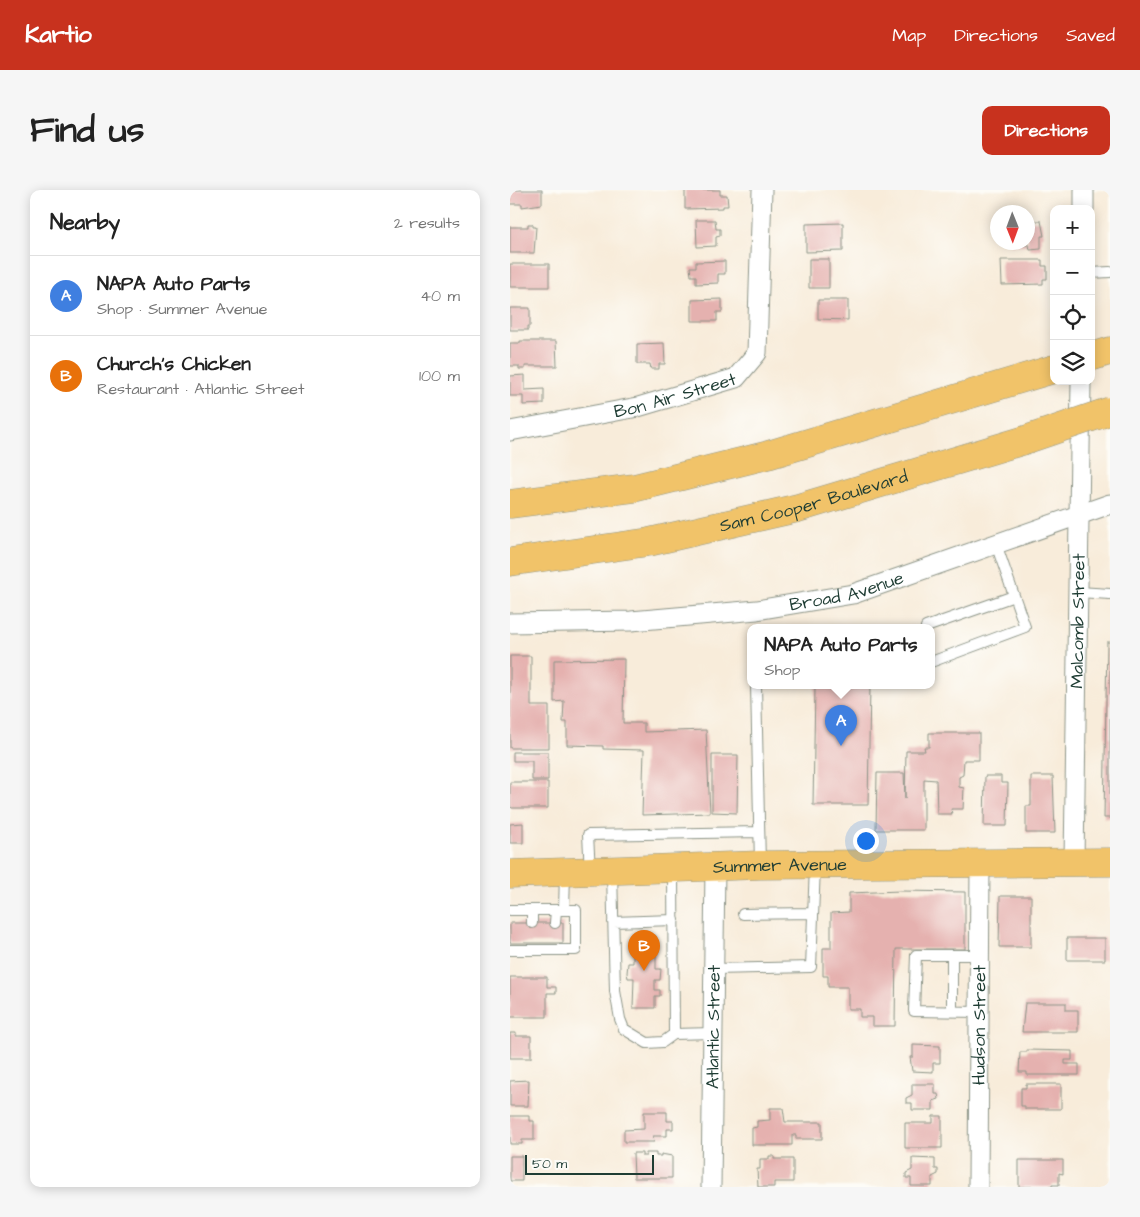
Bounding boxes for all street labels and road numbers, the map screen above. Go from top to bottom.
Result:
street label: Bon Air Street [612,366,740,424]
street label: Sam Cooper Boulevard [717,464,911,539]
street label: Malcomb Street [1065,552,1091,689]
street label: Broad Avenue [788,565,907,617]
street label: Summer Avenue [712,852,847,880]
street label: Atlantic Street [700,964,727,1089]
street label: Hudson Street [967,964,992,1085]

